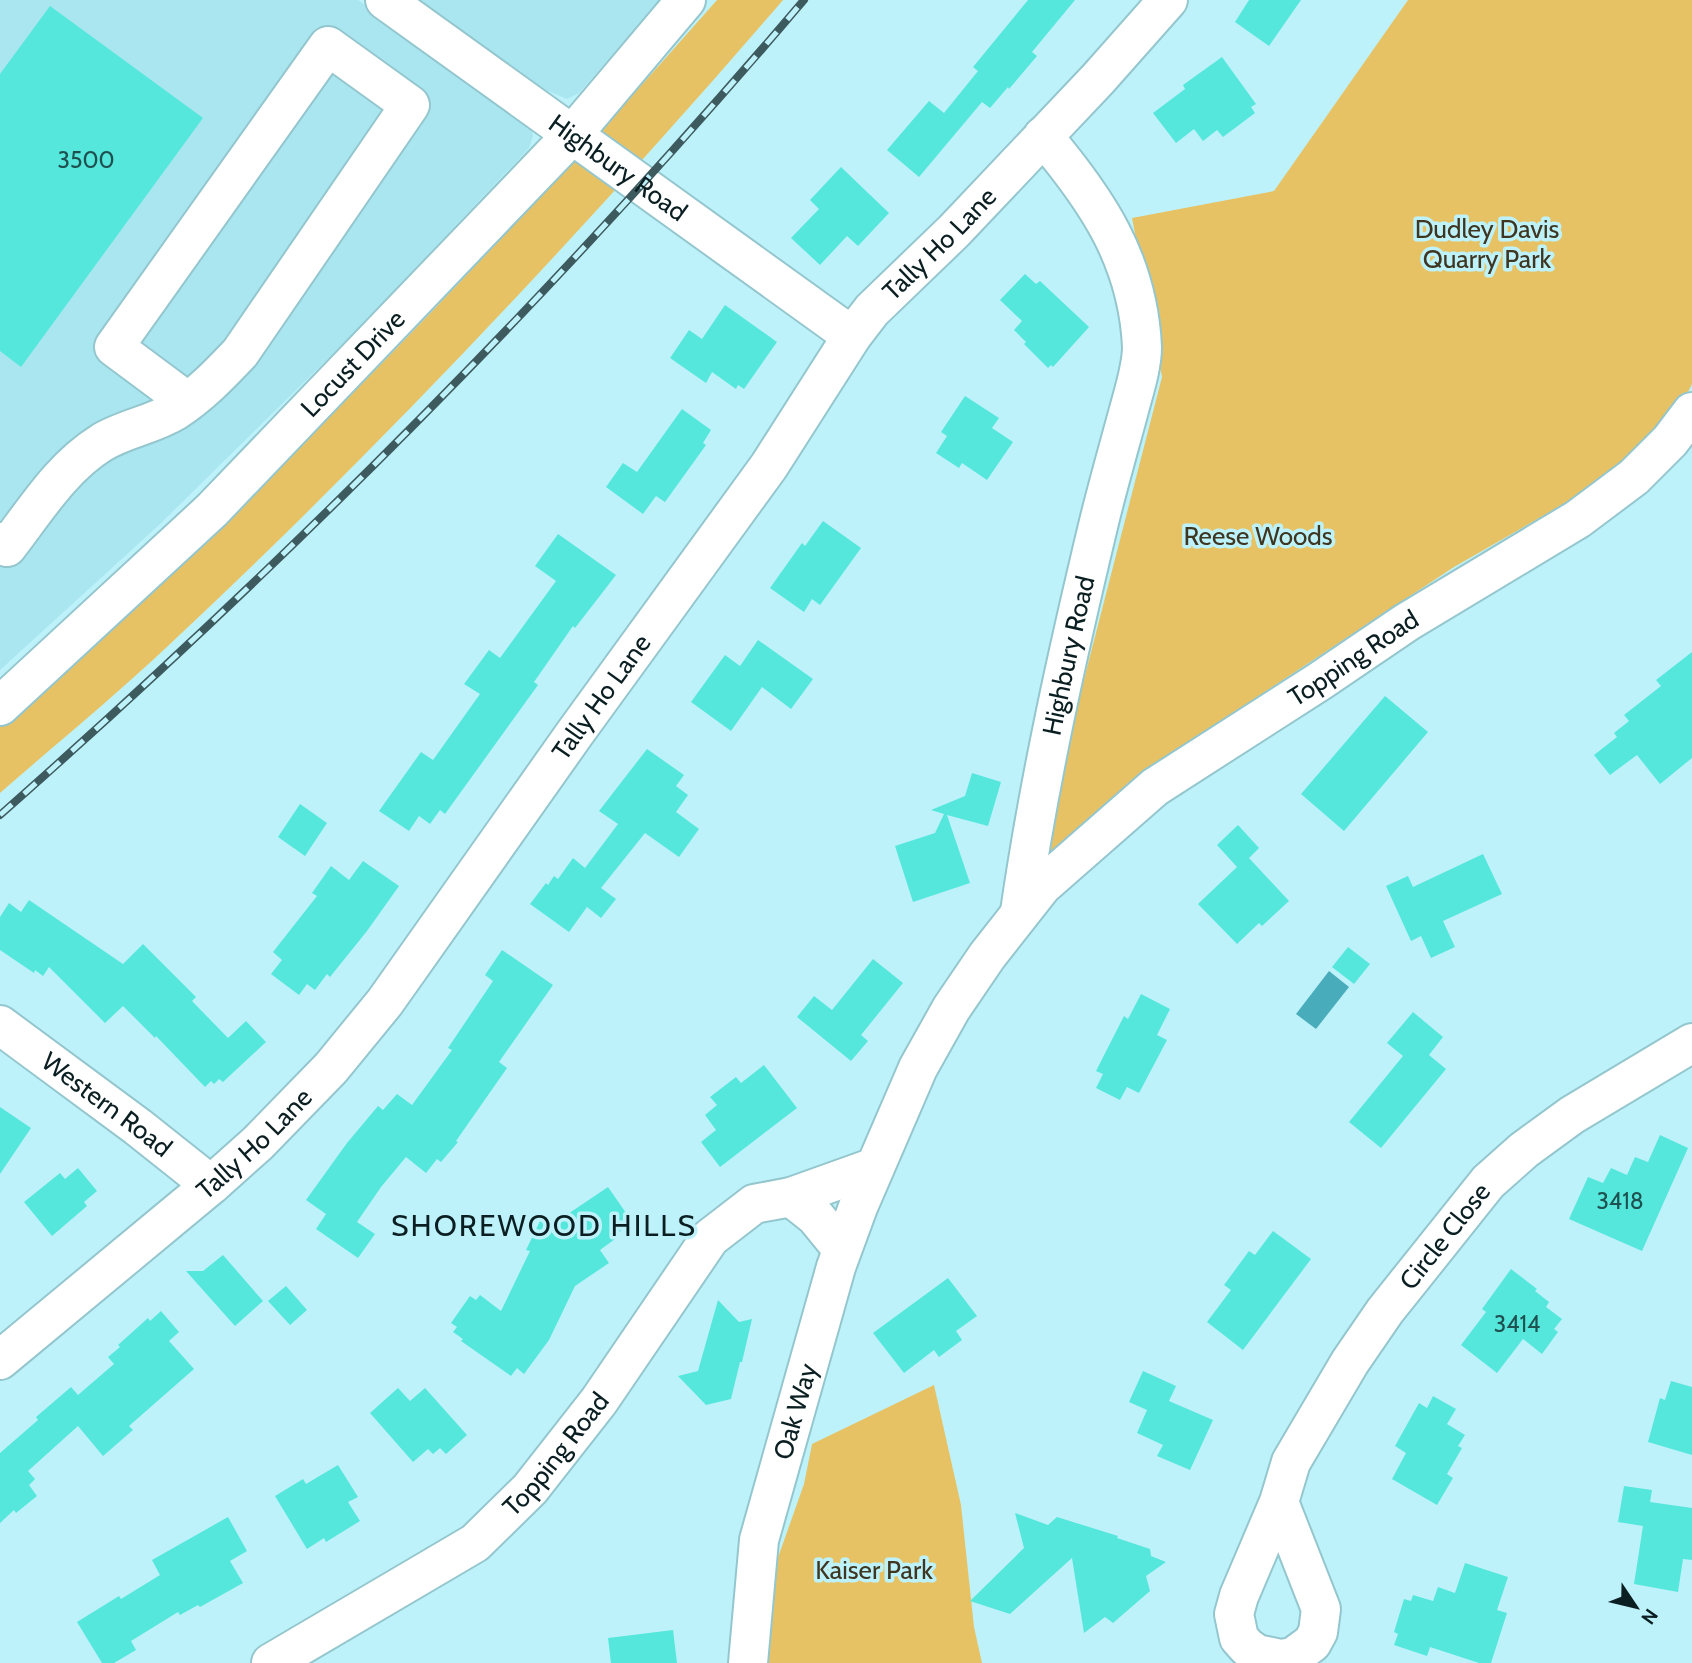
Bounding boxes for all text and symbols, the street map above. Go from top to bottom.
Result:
street label: Highbury Road [543,107,693,228]
house number: 3500 [58,146,115,174]
street label: Tally Ho Lane [876,181,1003,307]
park label: Dudley Davis Quarry Park [1415,213,1560,275]
street label: Locust Drive [294,303,412,424]
park label: Reese Woods [1183,520,1333,552]
street label: Highbury Road [1035,573,1102,738]
street label: Topping Road [1282,603,1424,713]
street label: Tally Ho Lane [545,628,657,766]
street label: Western Road [35,1045,178,1164]
street label: Tally Ho Lane [190,1081,319,1206]
street label: Circle Close [1392,1176,1497,1296]
house number: 3418 [1596,1187,1644,1215]
district label: SHOREWOOD HILLS [391,1207,697,1244]
house number: 3414 [1494,1310,1540,1338]
street label: Oak Way [766,1360,824,1463]
street label: Topping Road [496,1386,616,1523]
park label: Kaiser Park [815,1554,933,1586]
north arrow [1601,1572,1671,1642]
text: N [1636,1604,1663,1629]

